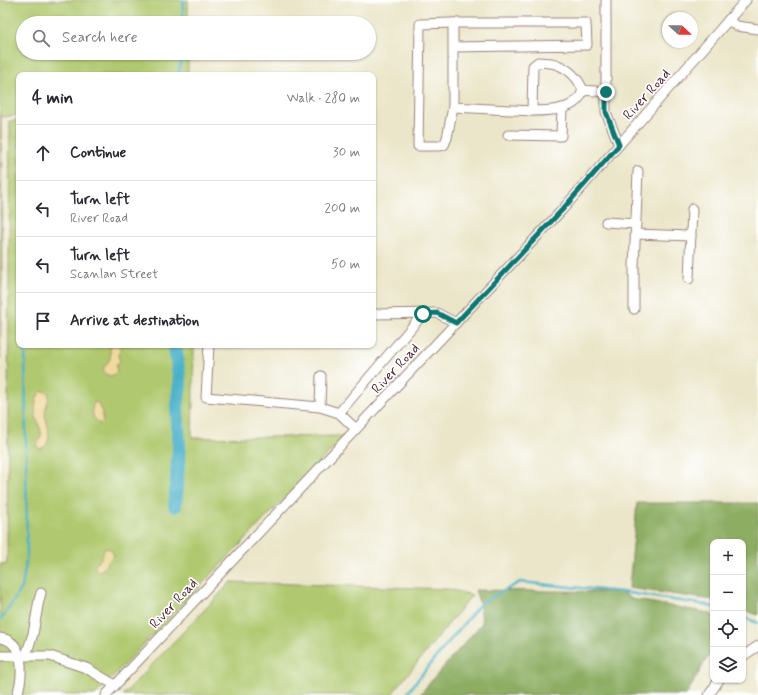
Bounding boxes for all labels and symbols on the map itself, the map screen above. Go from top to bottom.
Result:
north arrow [662,12,698,48]
street label: River Road [619,65,674,124]
route end [597,83,615,101]
route start [414,305,432,323]
street label: River Road [368,340,424,398]
street label: River Road [146,575,202,633]

